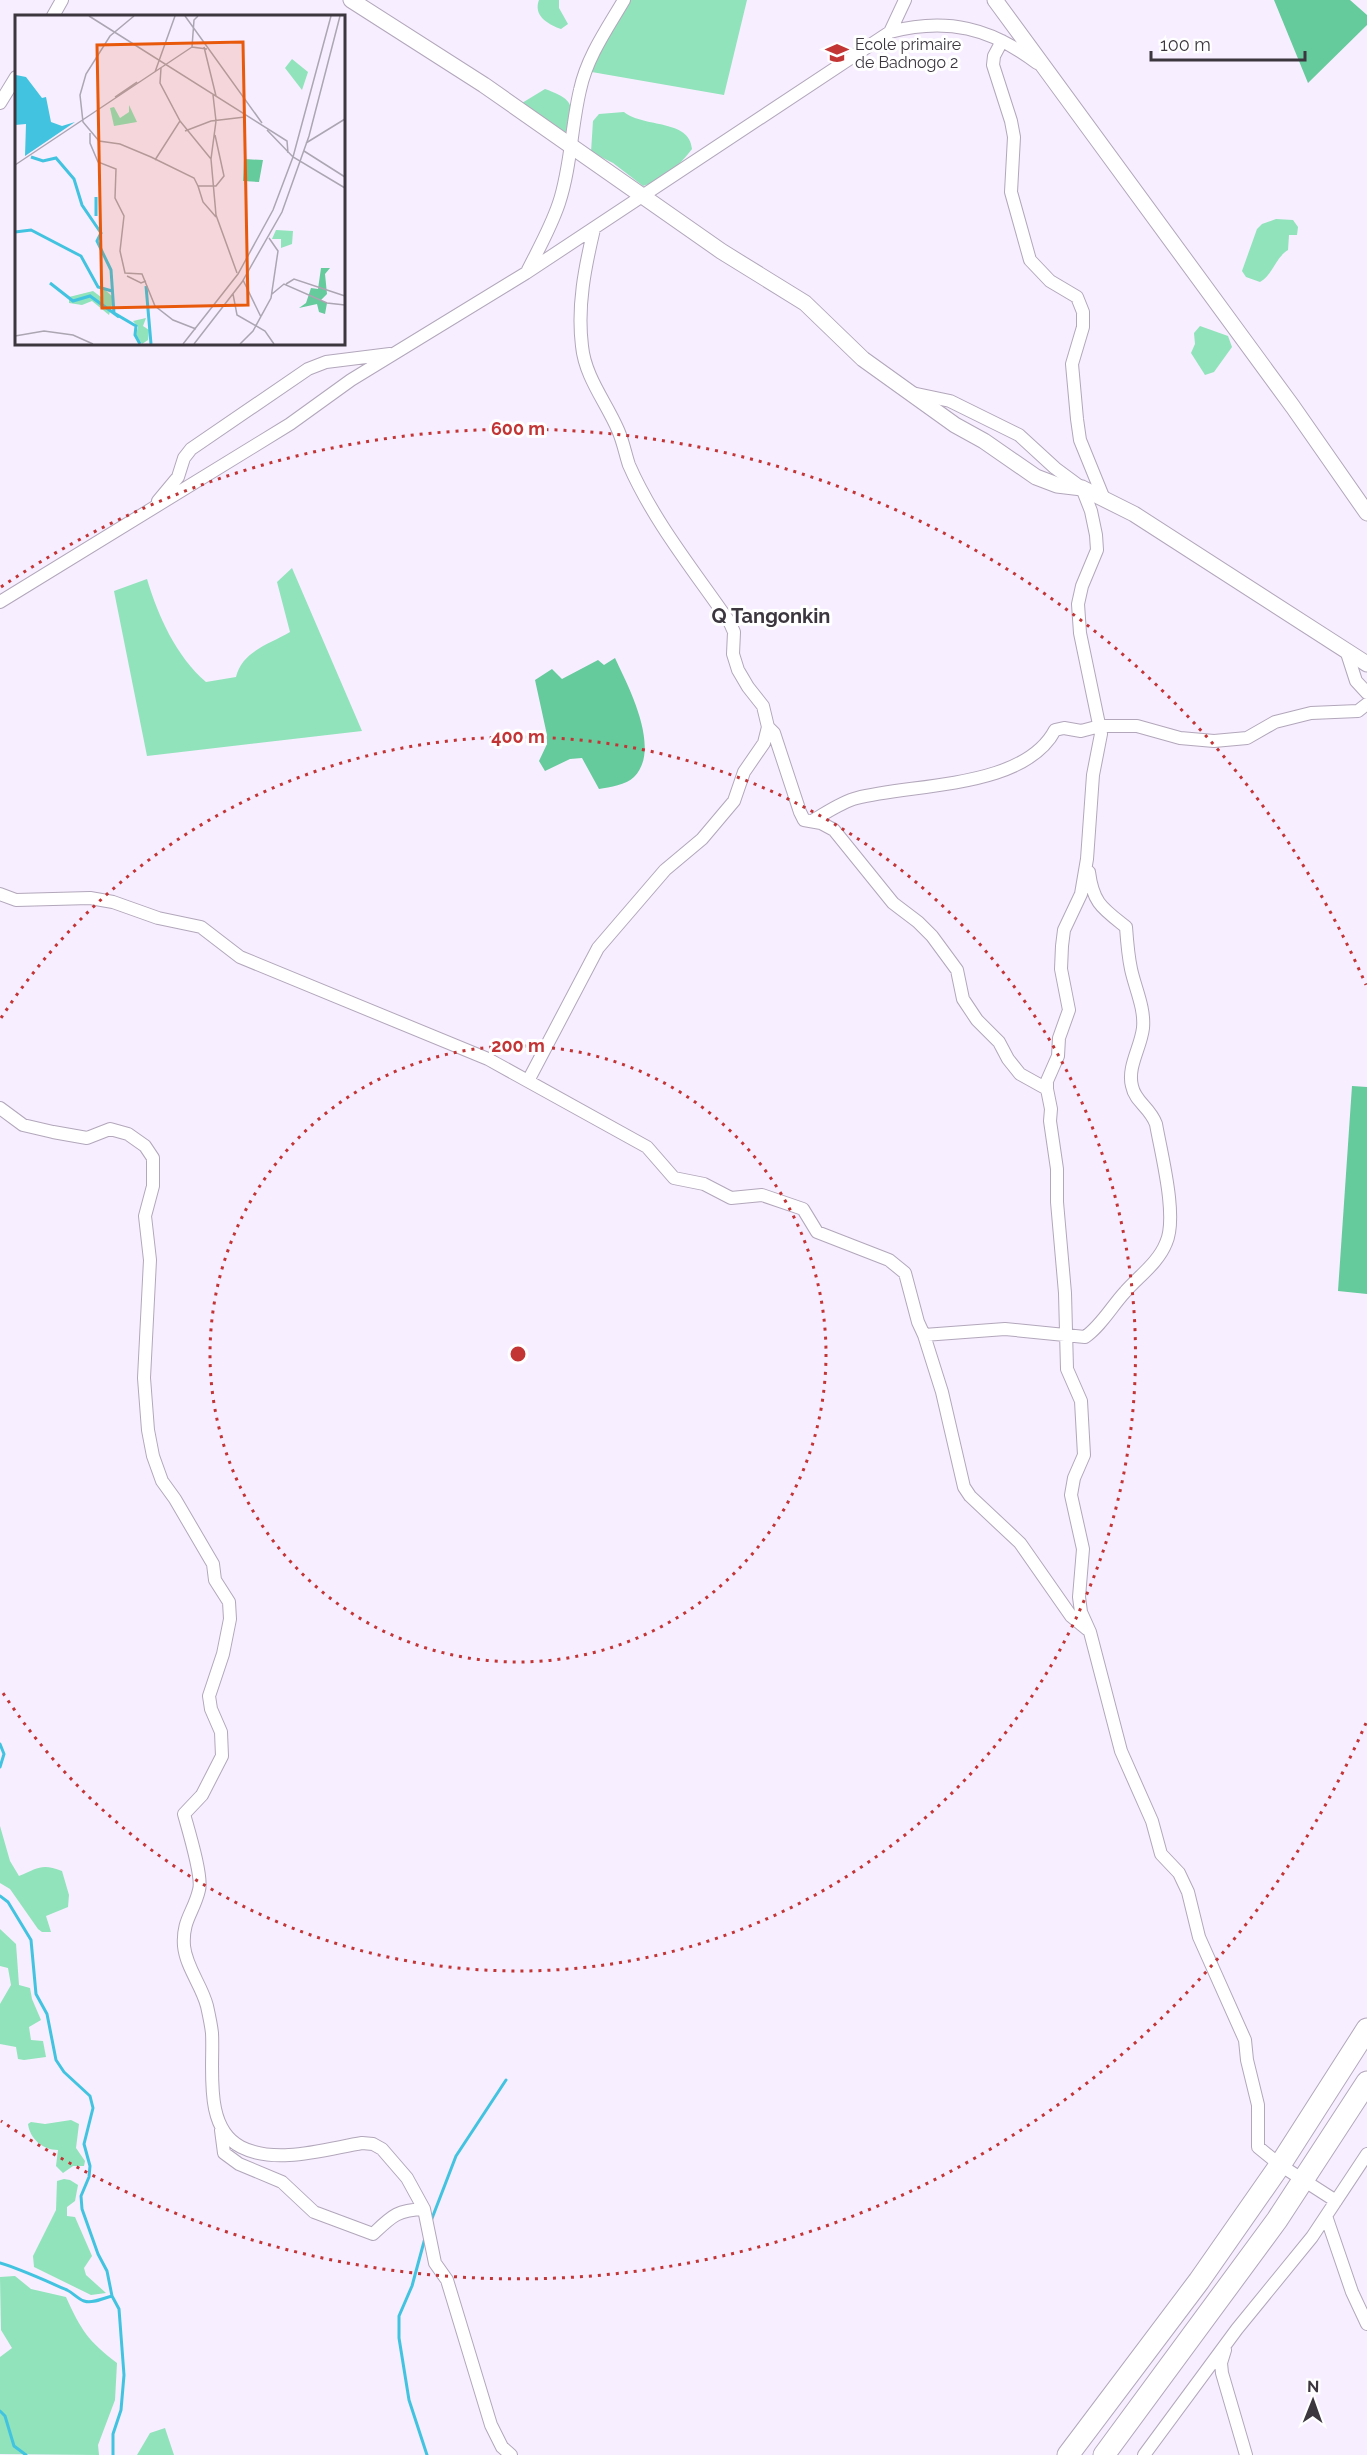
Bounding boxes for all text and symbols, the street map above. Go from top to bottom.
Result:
inset map [15,15,345,345]
scale bar [1151,24,1306,62]
text: 100 m [1160,34,1211,55]
place label: Ecole primaire de Badnogo 2 [855,35,961,72]
school or university icon: Ecole primaire de Badnogo 2 [824,40,850,66]
text: 600 m [491,418,545,439]
district label: Q Tangonkin [712,604,830,628]
text: 400 m [491,726,545,747]
text: 200 m [491,1035,545,1056]
centre of rings [508,1344,528,1364]
north arrow [1283,2371,1343,2431]
text: N [1307,2377,1320,2396]

